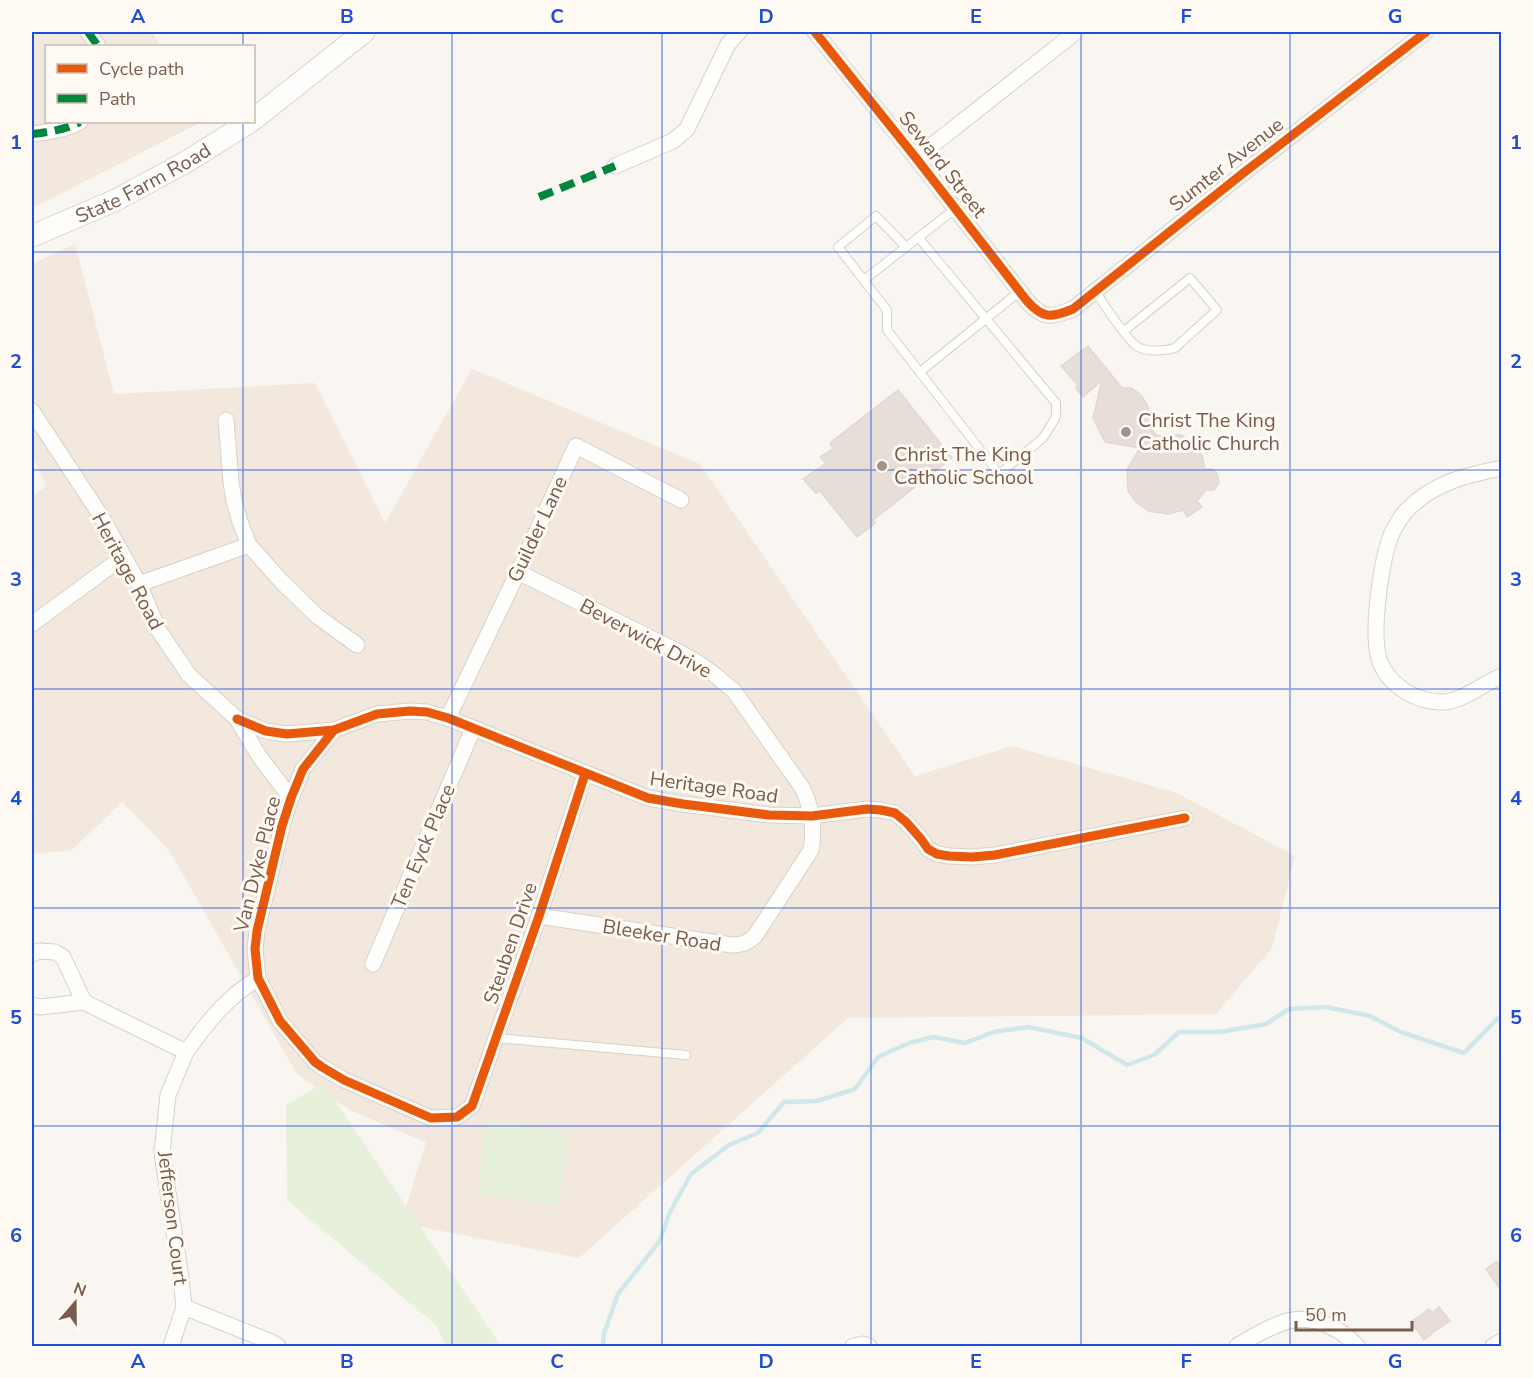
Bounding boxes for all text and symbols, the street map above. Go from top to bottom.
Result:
text: A [131,3,146,30]
text: B [340,3,354,30]
text: C [550,3,564,30]
text: D [758,3,774,30]
text: E [970,3,982,30]
text: F [1180,3,1192,30]
text: G [1388,3,1402,30]
legend [45,45,255,123]
text: Cycle path [99,57,184,81]
text: Path [99,87,136,111]
street label: Seward Street [892,105,993,224]
street label: Sumter Avenue [1163,111,1289,218]
text: 1 [10,129,22,156]
text: 1 [1510,129,1522,156]
street label: State Farm Road [71,137,216,230]
text: 2 [10,348,22,375]
text: 2 [1510,348,1522,375]
place label: Christ The King Catholic Church [1138,407,1280,457]
marker: Christ The King Catholic Church [1119,425,1133,439]
place label: Christ The King Catholic School [894,441,1033,491]
marker: Christ The King Catholic School [875,459,889,473]
street label: Guilder Lane [501,472,574,587]
street label: Heritage Road [85,508,170,635]
text: 3 [10,566,22,593]
text: 3 [1510,566,1522,593]
street label: Beverwick Drive [575,592,717,685]
street label: Heritage Road [648,765,780,810]
street label: Ten Eyck Place [385,780,462,912]
text: 4 [10,785,22,812]
text: 4 [1510,785,1522,812]
street label: Van Dyke Place [227,793,287,936]
street label: Steuben Drive [477,879,544,1008]
street label: Bleeker Road [601,913,723,958]
text: 5 [10,1004,22,1031]
text: 5 [1510,1004,1522,1031]
street label: Jefferson Court [151,1149,194,1287]
text: 6 [10,1222,22,1249]
text: 6 [1510,1222,1522,1249]
north arrow [45,1273,105,1333]
text: N [70,1277,89,1302]
scale bar [1296,1294,1412,1332]
text: 50 m [1305,1303,1347,1327]
text: A [131,1348,146,1375]
text: B [340,1348,354,1375]
text: C [550,1348,564,1375]
text: D [758,1348,774,1375]
text: E [970,1348,982,1375]
text: F [1180,1348,1192,1375]
text: G [1388,1348,1402,1375]

